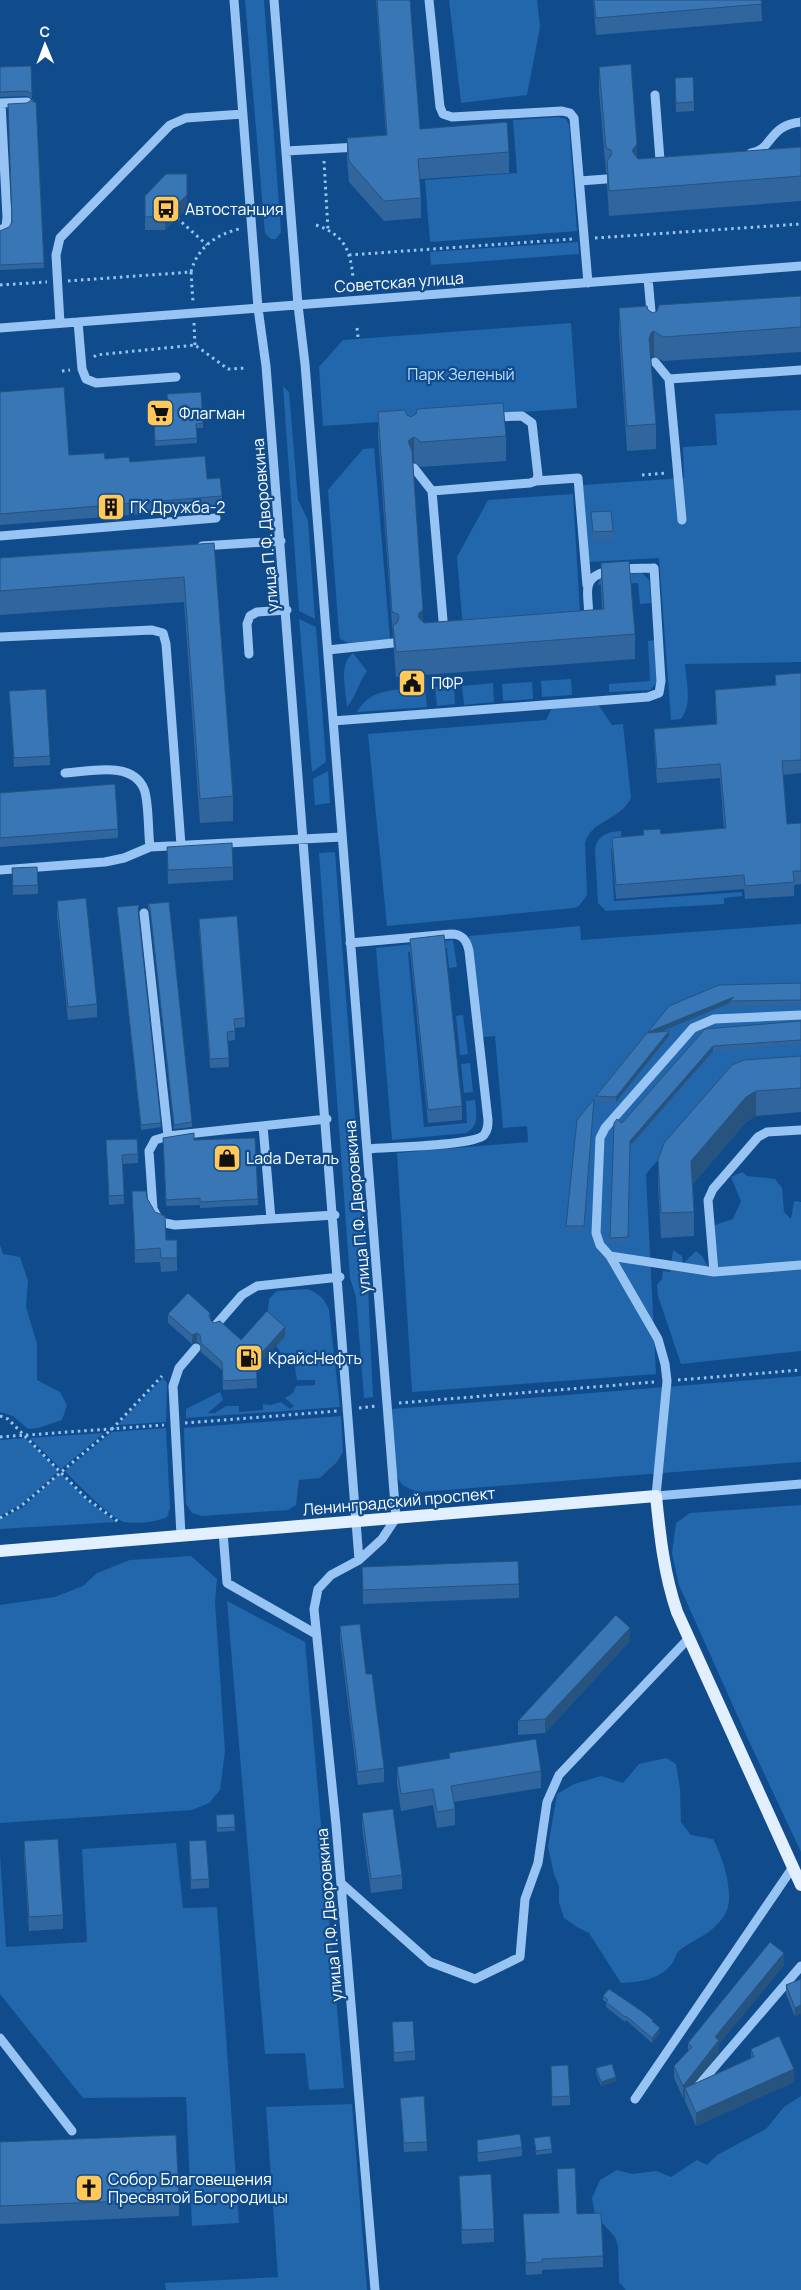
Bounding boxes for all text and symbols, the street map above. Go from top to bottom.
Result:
north arrow [20,20,70,70]
text: С [39,22,50,41]
bus stop icon: Автостанция [151,194,181,224]
place label: Автостанция [185,198,284,220]
street label: Советская улица [334,267,464,297]
park label: Парк Зеленый [407,363,515,385]
supermarket icon: Флагман [145,398,175,428]
place label: Флагман [179,402,245,424]
street label: улица П.Ф. Дворовкина [246,437,284,613]
building icon: ГК Дружба-2 [96,492,126,522]
place label: ГК Дружба-2 [130,496,225,518]
public building icon: ПФР [397,668,427,698]
place label: ПФР [431,672,463,694]
street label: улица П.Ф. Дворовкина [338,1119,376,1295]
shop icon: Lada Dеталь [212,1143,242,1173]
place label: Lada Dеталь [246,1147,339,1169]
fuel station icon: КрайсНефть [234,1343,264,1373]
place label: КрайсНефть [268,1347,362,1369]
street label: Ленинградский проспект [302,1482,496,1520]
street label: улица П.Ф. Дворовкина [310,1827,348,2003]
place label: Собор Благовещения Пресвятой Богородицы [108,2168,288,2208]
church icon: Собор Благовещения Пресвятой Богородицы [74,2173,104,2203]

